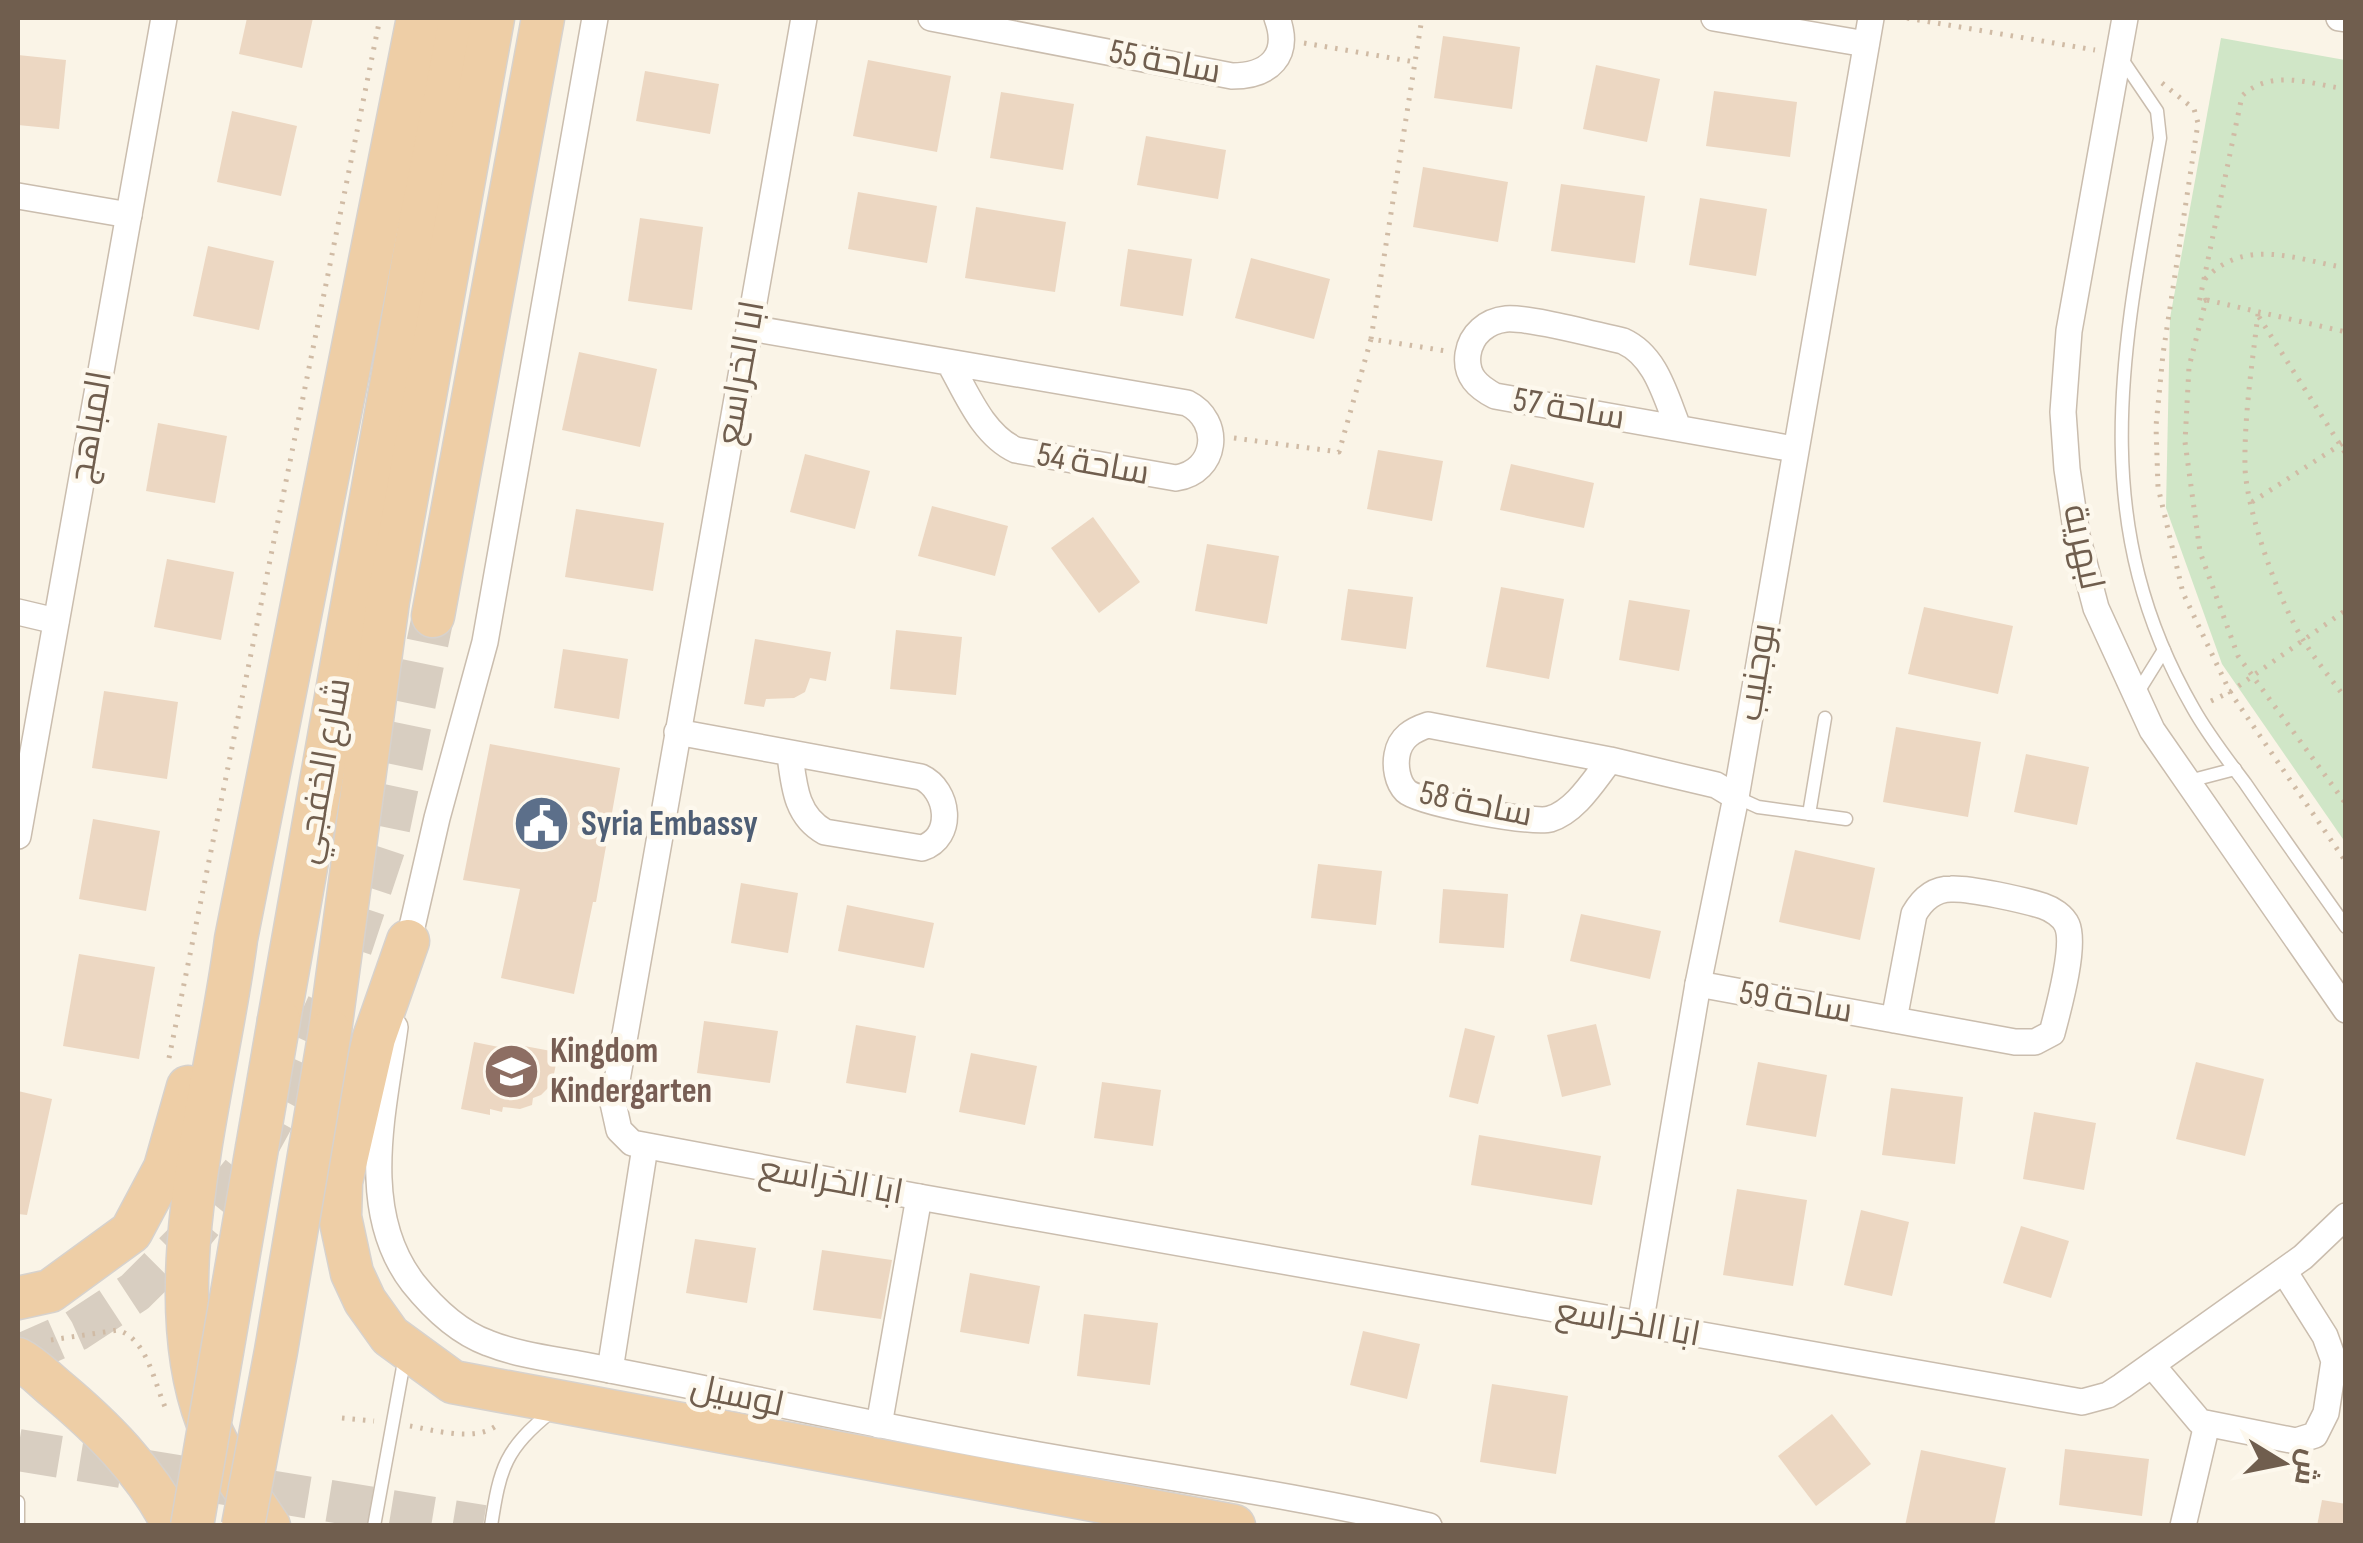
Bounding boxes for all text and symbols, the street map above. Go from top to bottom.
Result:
street label: ساحة 55 [1106,30,1224,94]
street label: ابا الخراسع [707,297,775,449]
street label: المباهج [60,368,122,486]
street label: ساحة 57 [1510,378,1628,440]
street label: ساحة 54 [1033,433,1153,495]
street label: لبهرية [2053,501,2113,593]
street label: بوجنيب [1728,620,1786,724]
street label: شارع الخفجي [286,675,364,868]
street label: ساحة 58 [1416,771,1536,837]
public building icon: Syria Embassy [512,794,572,854]
place label: Syria Embassy [581,803,758,846]
street label: ساحة 59 [1736,971,1856,1033]
place label: Kingdom Kindergarten [550,1030,712,1113]
school or university icon: Kingdom Kindergarten [481,1041,541,1101]
street label: ابا الخراسع [755,1147,907,1215]
street label: ابا الخراسع [1552,1289,1704,1357]
street label: لوسيل [687,1365,787,1427]
north arrow [2233,1413,2333,1513]
text: ش [2287,1447,2326,1488]

